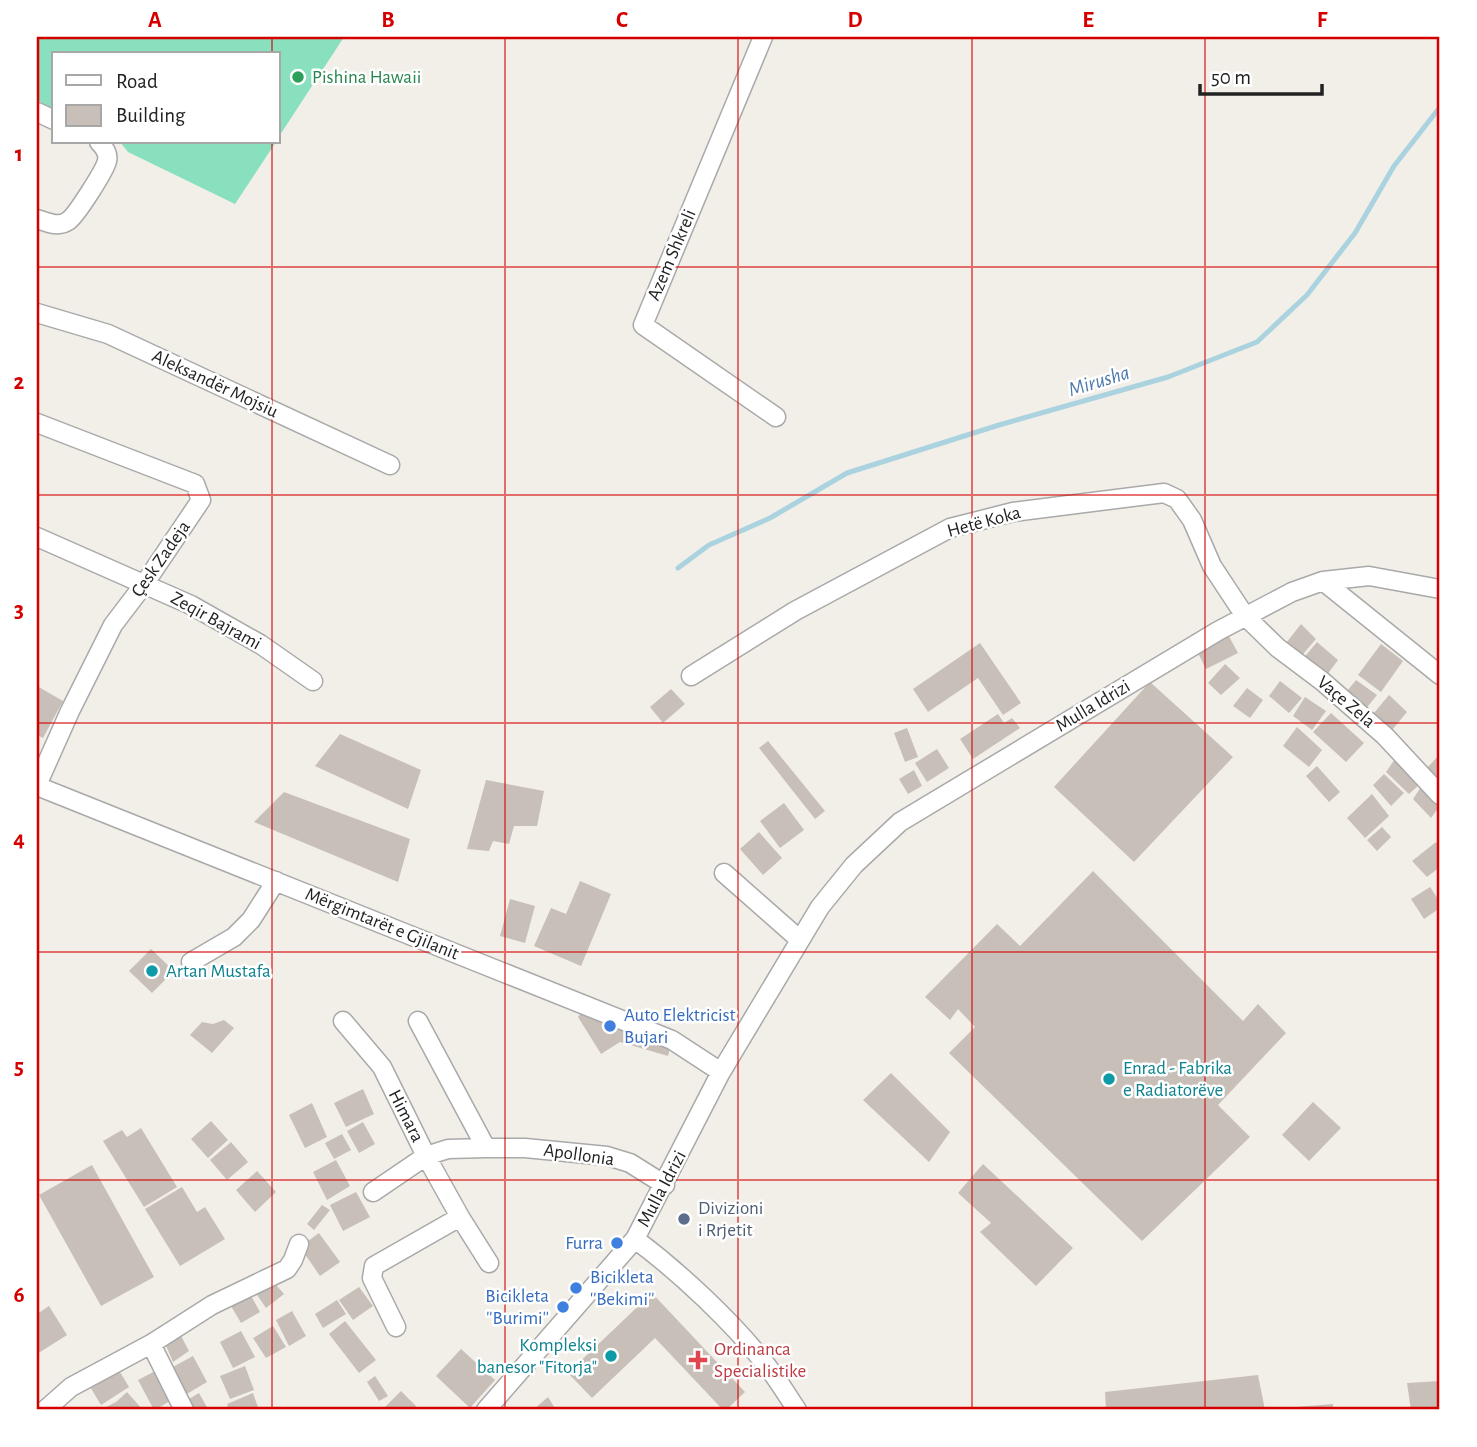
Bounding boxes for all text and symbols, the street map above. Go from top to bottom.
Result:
text: A [148,9,162,32]
text: B [381,9,395,32]
text: C [616,9,628,32]
text: D [847,9,863,32]
text: E [1082,9,1094,32]
text: F [1317,9,1328,32]
legend [52,52,280,144]
scale bar [1200,52,1323,96]
text: 50 m [1211,67,1251,88]
place label: Pishina Hawaii [312,68,421,87]
marker: Pishina Hawaii [290,69,306,85]
text: Road [116,71,158,92]
text: Building [116,105,186,126]
text: 1 [15,143,23,166]
street label: Azem Shkreli [644,207,700,303]
street label: Aleksandër Mojsiu [149,347,281,422]
water label: Mirusha [1066,362,1132,400]
text: 2 [14,371,25,394]
street label: Hetë Koka [945,503,1023,541]
street label: Çesk Zadeja [128,517,194,601]
street label: Zeqir Bajrami [168,588,264,654]
text: 3 [14,599,24,622]
street label: Vaçe Zela [1313,672,1379,732]
street label: Mulla Idrizi [1052,676,1134,736]
text: 4 [13,828,25,851]
street label: Mërgimtarët e Gjilanit [302,884,462,964]
place label: Artan Mustafa [166,962,271,981]
marker: Artan Mustafa [144,963,160,979]
place label: Auto Elektricist Bujari [624,1006,736,1047]
marker: Auto Elektricist Bujari [602,1018,618,1034]
text: 5 [14,1056,24,1079]
place label: Enrad - Fabrika e Radiatorëve [1123,1059,1232,1100]
marker: Enrad - Fabrika e Radiatorëve [1101,1071,1117,1087]
street label: Himara [385,1087,427,1146]
street label: Apollonia [542,1141,616,1169]
street label: Mulla Idrizi [634,1148,690,1230]
place label: Divizioni i Rrjetit [698,1199,763,1240]
marker: Divizioni i Rrjetit [676,1211,692,1227]
place label: Furra [565,1234,603,1253]
marker: Furra [609,1235,625,1251]
place label: Bicikleta ''Bekimi'' [590,1268,654,1309]
marker: Bicikleta ''Bekimi'' [568,1280,584,1296]
text: 6 [13,1284,25,1307]
place label: Bicikleta ''Burimi'' [485,1287,549,1328]
marker: Bicikleta ''Burimi'' [555,1299,571,1315]
place label: Kompleksi banesor "Fitorja" [477,1336,597,1377]
place label: Ordinanca Specialistike [714,1340,806,1381]
marker: Kompleksi banesor "Fitorja" [603,1348,619,1364]
marker: Ordinanca Specialistike [688,1350,708,1370]

